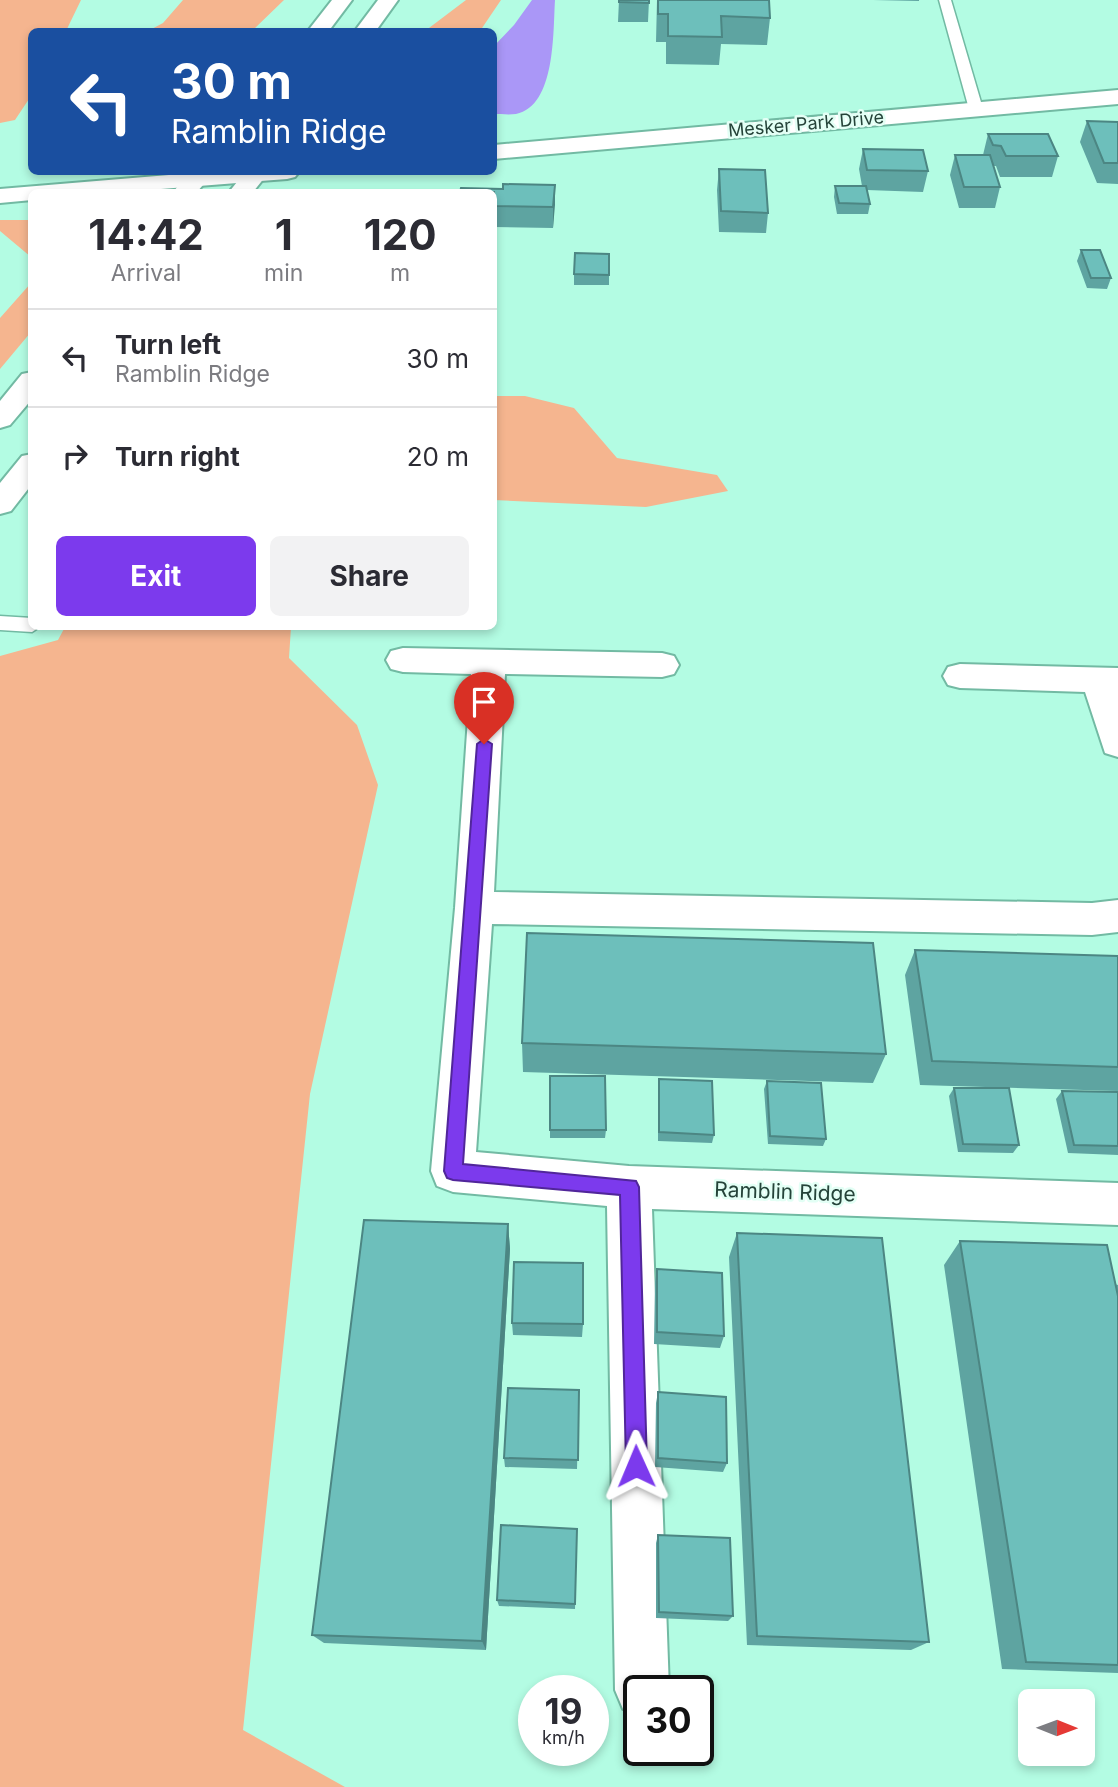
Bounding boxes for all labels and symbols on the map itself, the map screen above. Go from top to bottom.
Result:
street label: Mesker Park Drive [727,106,885,141]
pin [454,672,514,744]
street label: Ramblin Ridge [714,1177,856,1206]
position arrow [599,1429,673,1503]
speed limit sign: 30 [623,1675,714,1766]
north arrow [1018,1689,1096,1766]

